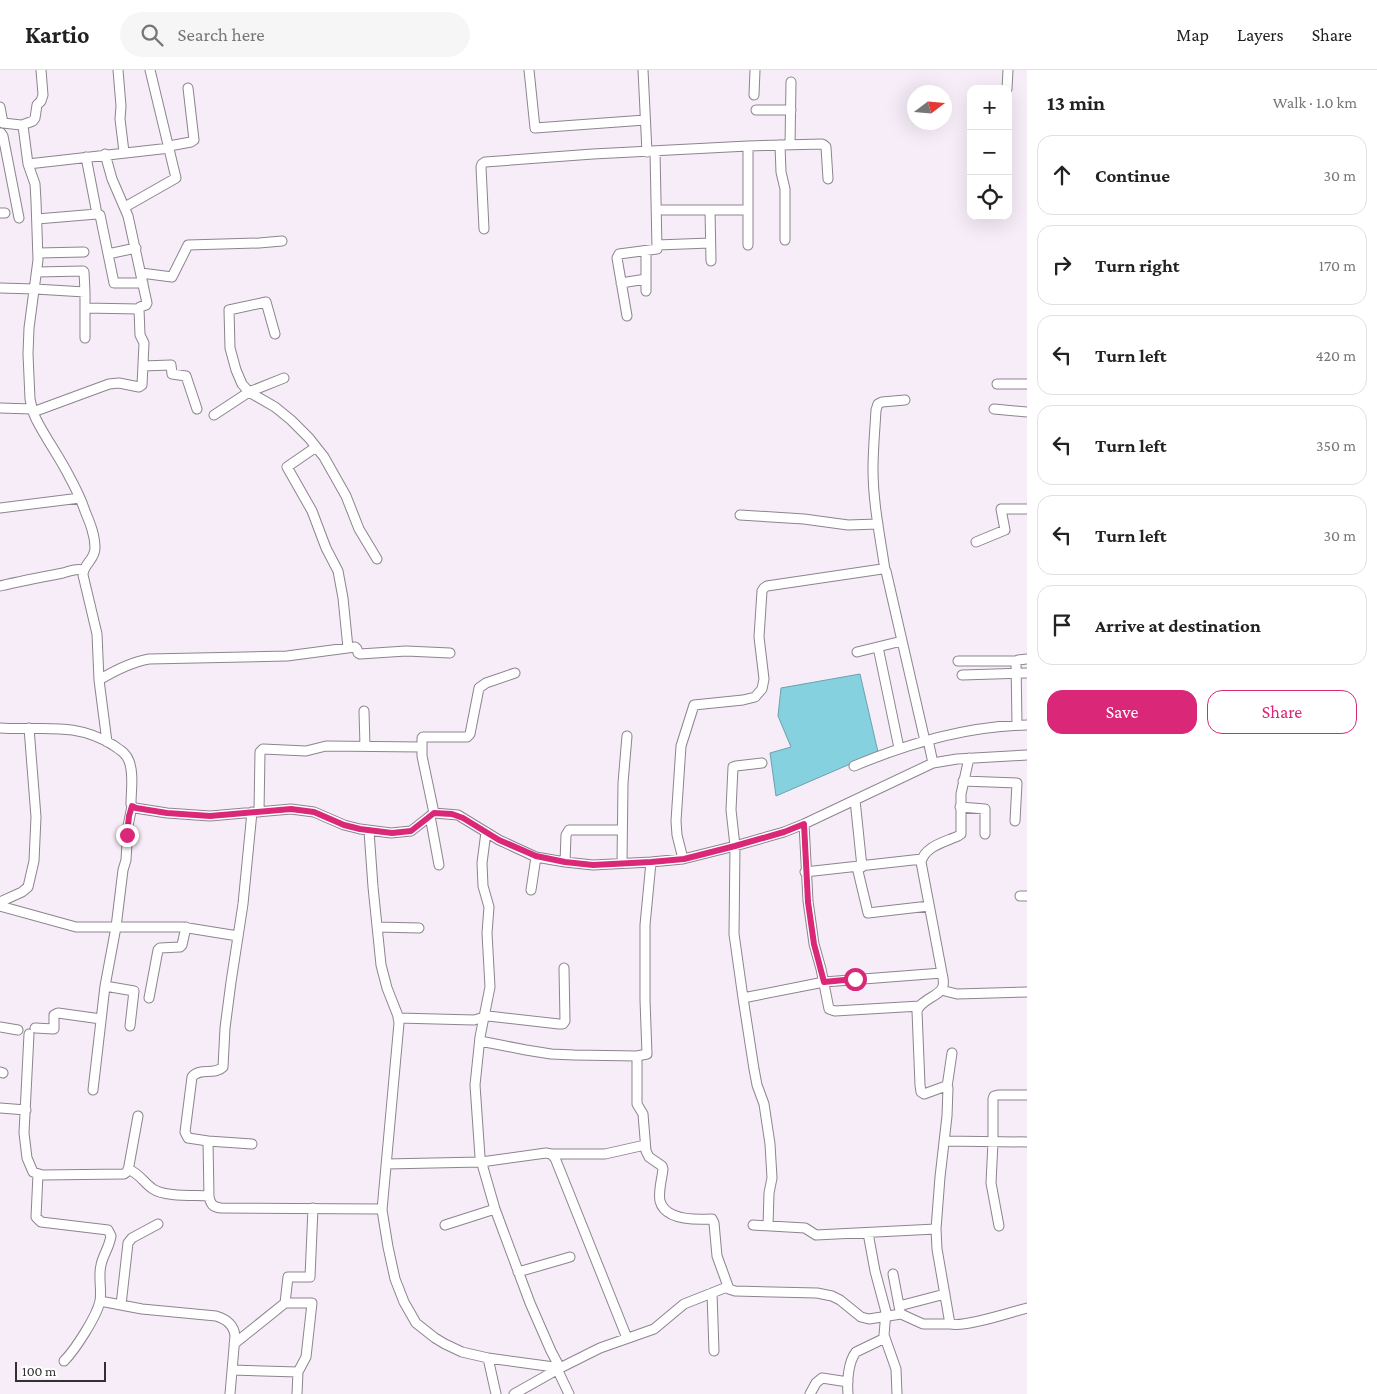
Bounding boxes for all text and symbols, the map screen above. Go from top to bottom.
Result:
search box [120,12,470,57]
text: Kartio [25,21,90,48]
icon: search [138,21,166,49]
text: Search here [178,24,265,45]
text: Map [1176,25,1209,45]
text: Layers [1237,25,1284,45]
text: Share [1312,25,1352,45]
north arrow [907,85,952,130]
map controls [967,85,1012,220]
button: + [967,85,1012,130]
text: 13 min [1047,91,1105,115]
text: Walk · 1.0 km [1273,94,1357,111]
button: − [967,130,1012,175]
icon: ahead [1048,161,1076,189]
text: Continue [1095,165,1170,186]
text: 30 m [1324,167,1356,184]
button: locate [967,175,1012,220]
icon: right [1048,251,1076,279]
text: Turn right [1095,255,1180,276]
text: 170 m [1319,257,1356,274]
icon: left [1048,341,1076,369]
text: Turn left [1095,345,1167,366]
text: 420 m [1315,347,1356,364]
icon: left [1048,431,1076,459]
text: Turn left [1095,435,1167,456]
text: 350 m [1316,437,1356,454]
icon: left [1048,521,1076,549]
text: Turn left [1095,525,1167,546]
text: 30 m [1324,527,1356,544]
icon: arrive [1048,611,1076,639]
text: Arrive at destination [1095,615,1261,636]
button: Save [1047,690,1197,734]
button: Share [1207,690,1357,734]
route end [116,824,139,847]
route start [844,968,867,991]
scale bar [15,1359,106,1382]
text: 100 m [22,1363,56,1379]

